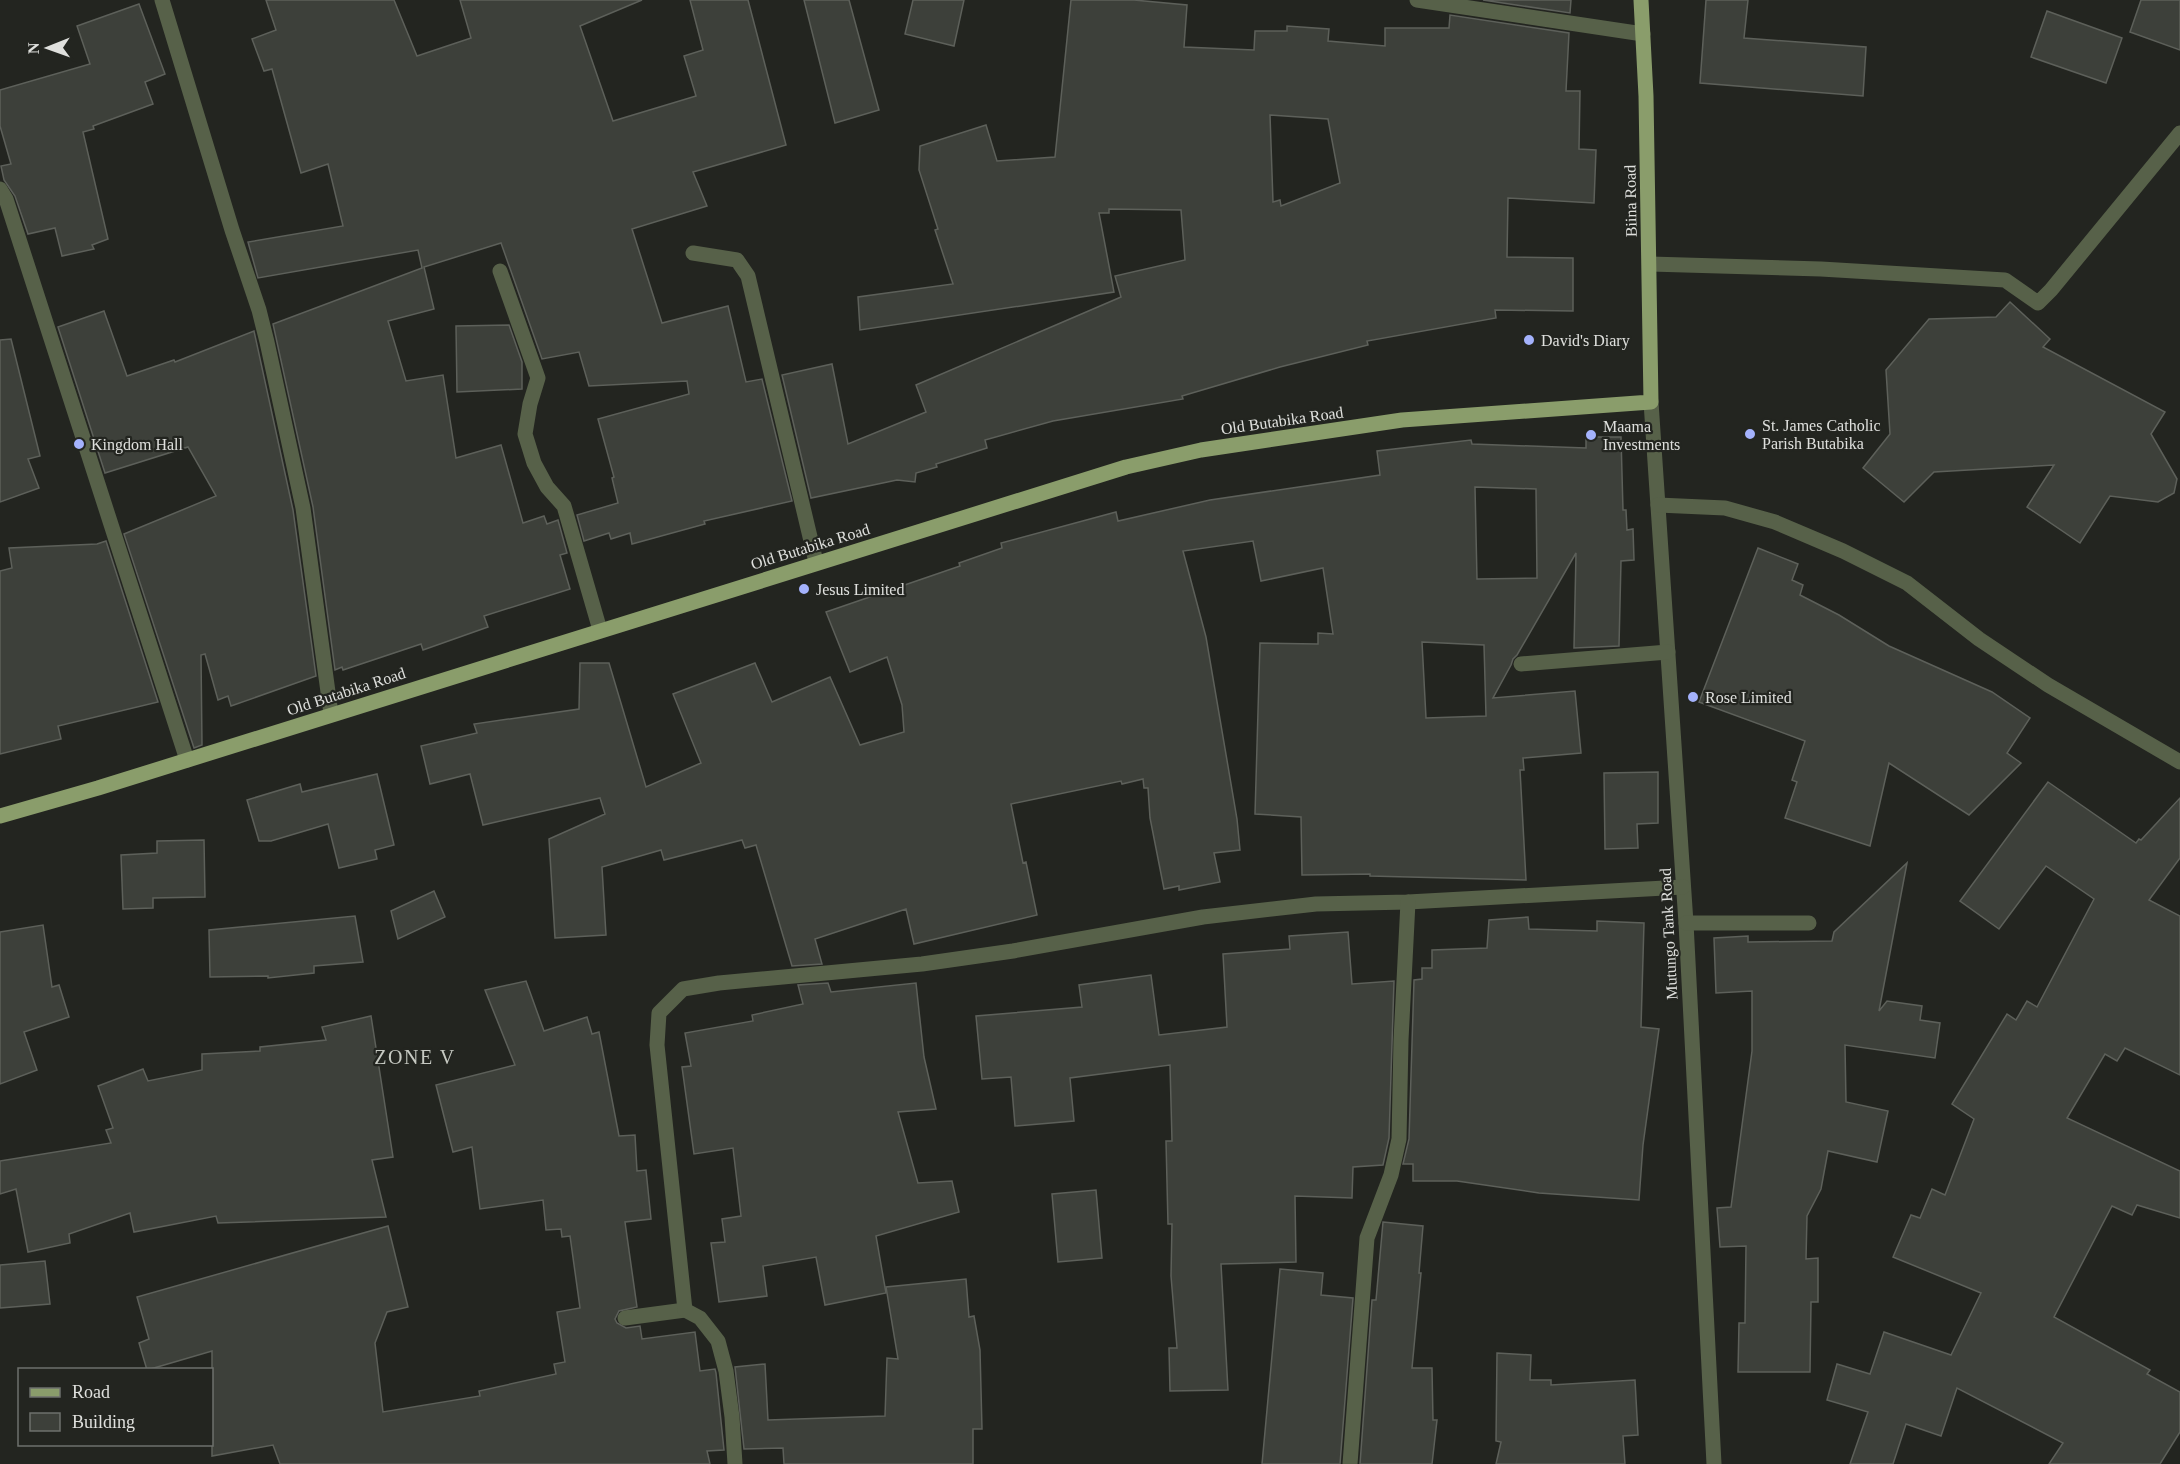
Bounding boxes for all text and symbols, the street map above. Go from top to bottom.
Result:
north arrow [18,18,78,78]
text: N [25,42,42,54]
street label: Biina Road [1621,165,1640,237]
place label: David's Diary [1541,332,1630,350]
marker: David's Diary [1522,333,1536,347]
street label: Old Butabika Road [1220,403,1344,438]
place label: St. James Catholic Parish Butabika [1762,417,1881,452]
place label: Maama Investments [1603,418,1680,453]
marker: St. James Catholic Parish Butabika [1743,427,1757,441]
marker: Maama Investments [1584,428,1598,442]
place label: Kingdom Hall [91,436,184,454]
marker: Kingdom Hall [72,437,86,451]
street label: Old Butabika Road [749,520,872,573]
place label: Jesus Limited [816,581,904,598]
marker: Jesus Limited [797,582,811,596]
street label: Old Butabika Road [285,664,408,719]
place label: Rose Limited [1705,689,1792,706]
marker: Rose Limited [1686,690,1700,704]
street label: Mutungo Tank Road [1657,868,1681,1000]
district label: ZONE V [374,1046,456,1068]
legend [18,1368,213,1446]
text: Road [72,1382,110,1402]
text: Building [72,1412,135,1432]

